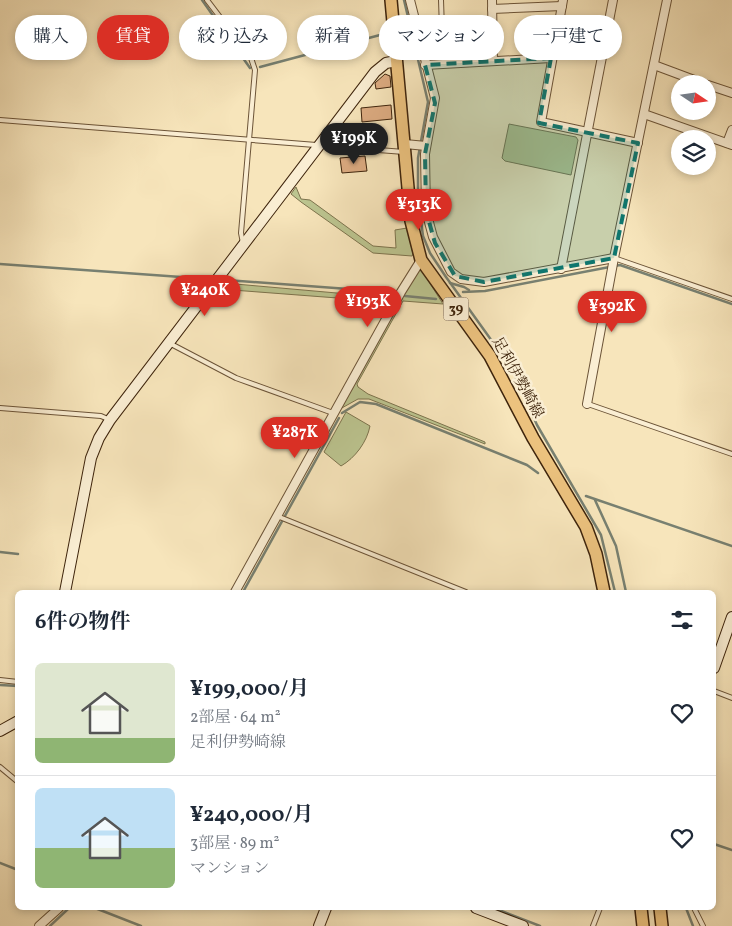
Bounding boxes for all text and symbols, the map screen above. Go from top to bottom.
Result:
chip: 購入 [15,15,87,60]
chip: 賃貸 [97,15,169,60]
chip: 絞り込み [179,15,287,60]
chip: 新着 [297,15,369,60]
chip: マンション [379,15,504,60]
chip: 一戸建て [514,15,622,60]
north arrow [671,75,716,120]
map controls [671,75,716,175]
pin: ¥199K [319,122,389,165]
text: ¥199K [331,128,377,150]
button: layers [671,130,716,175]
pin: ¥313K [384,188,454,231]
text: ¥313K [397,194,441,216]
pin: ¥240K [170,274,240,317]
text: ¥240K [180,280,230,302]
pin: ¥193K [333,286,403,328]
pin: ¥392K [577,290,647,333]
text: ¥193K [346,291,390,313]
text: ¥392K [589,296,635,318]
road number: 39 [444,298,468,320]
street label: 足利伊勢崎線 [486,334,548,422]
pin: ¥287K [260,416,330,459]
text: ¥287K [272,422,318,444]
icon: filters [668,606,696,634]
text: 6件の物件 [35,608,131,637]
text: ¥199,000/月 [190,675,309,704]
icon: home [75,683,135,743]
icon: heart [668,699,696,727]
text: 2部屋 · 64 m² [190,707,281,729]
text: 足利伊勢崎線 [190,732,286,754]
text: ¥240,000/月 [190,801,313,830]
icon: home [75,808,135,868]
icon: heart [668,824,696,852]
text: 3部屋 · 89 m² [190,833,279,855]
text: マンション [190,858,269,880]

